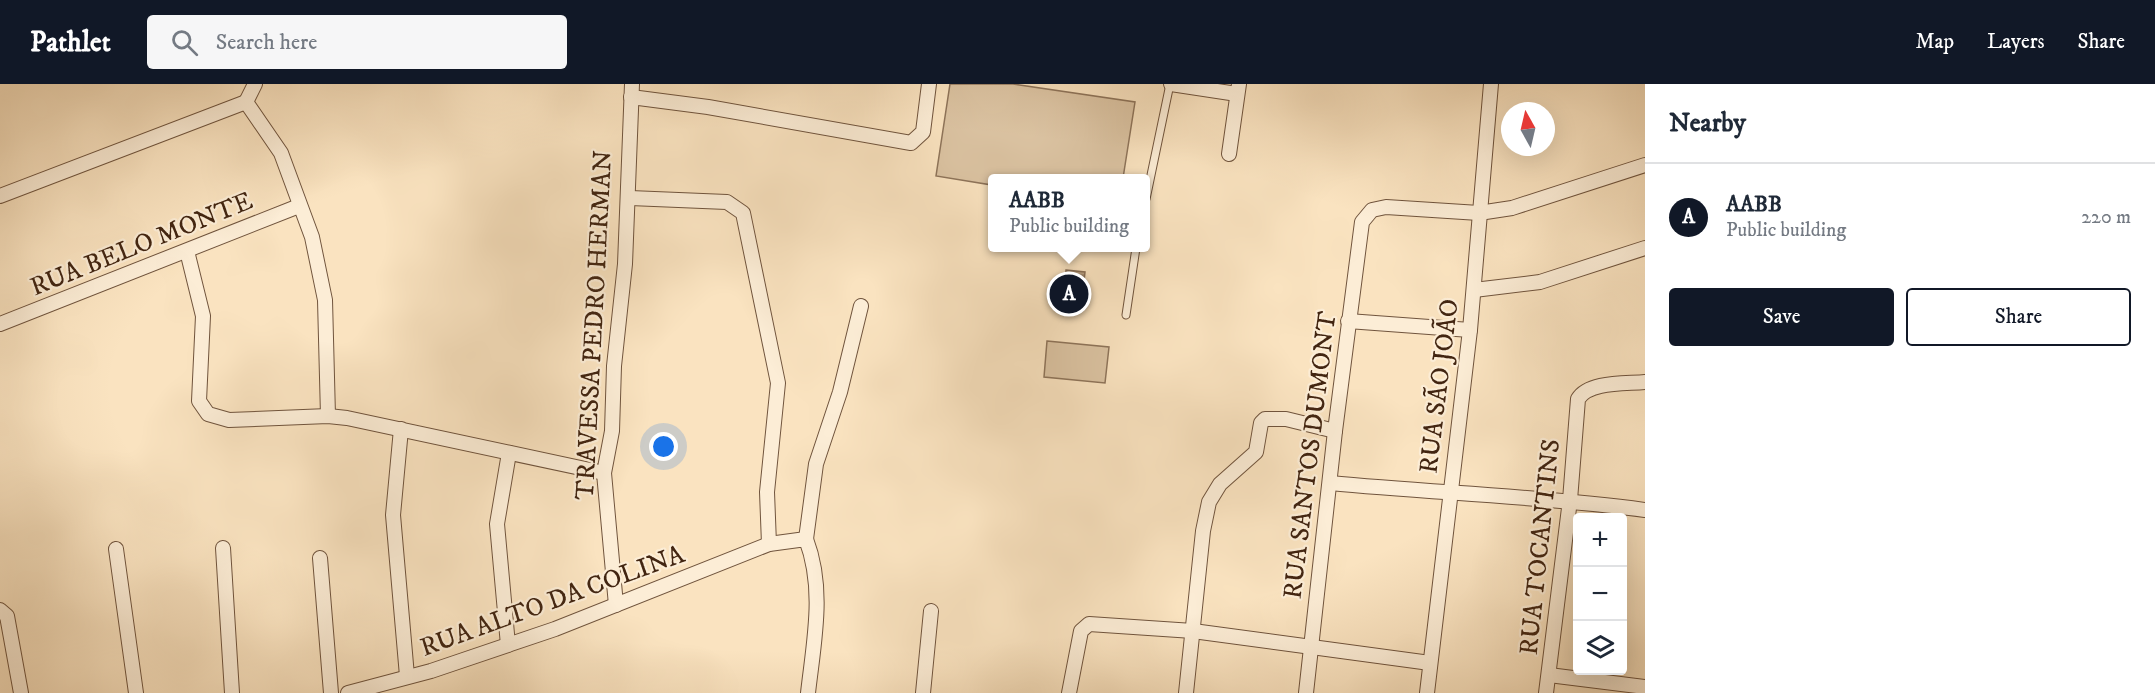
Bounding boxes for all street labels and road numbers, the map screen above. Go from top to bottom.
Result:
street label: TRAVESSA PEDRO HERMAN [569,149,620,501]
street label: RUA BELO MONTE [25,185,258,304]
street label: RUA SÃO JOÃO [1411,297,1467,475]
street label: RUA SANTOS DUMONT [1276,309,1345,601]
street label: RUA TOCANTINS [1513,438,1568,657]
street label: RUA ALTO DA COLINA [416,538,690,665]

